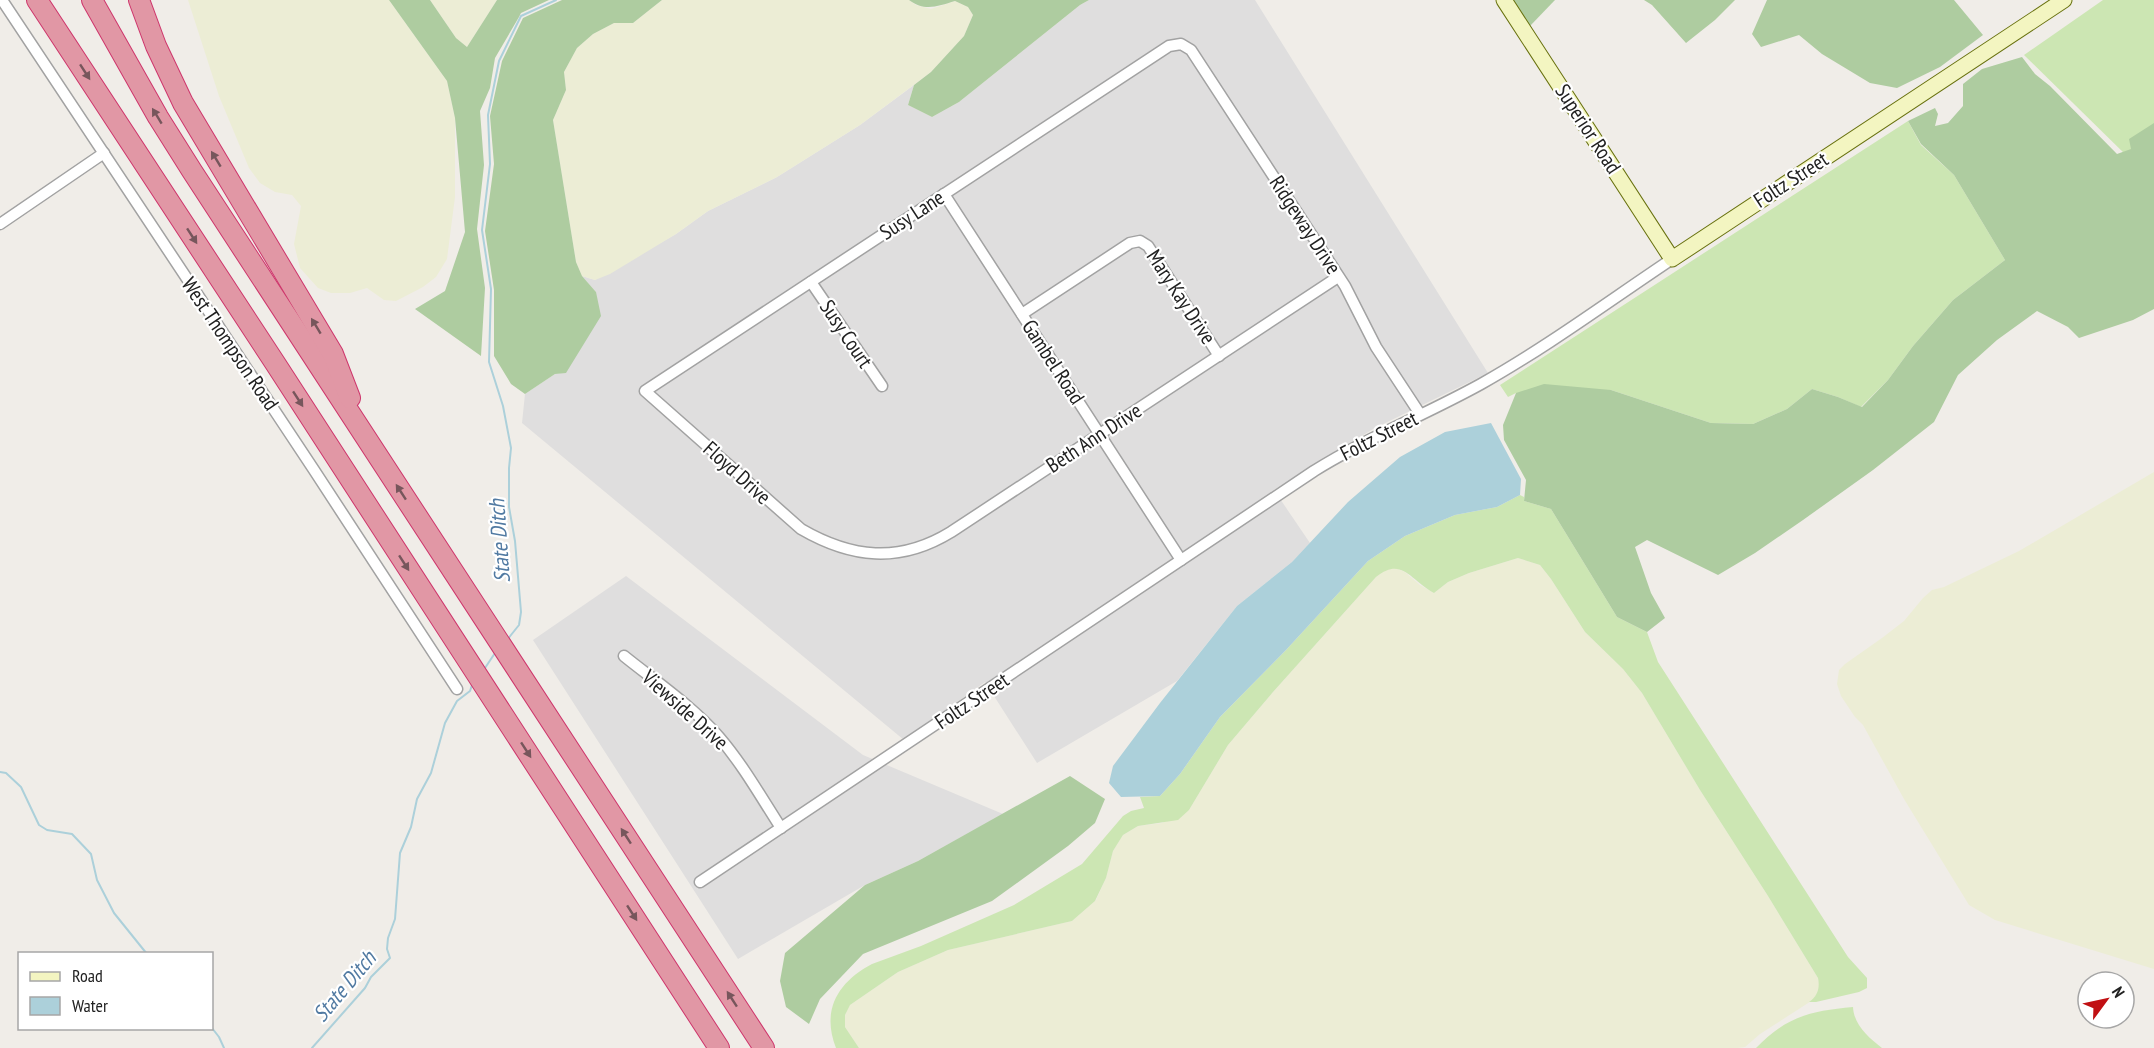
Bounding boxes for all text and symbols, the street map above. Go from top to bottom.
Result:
one-way arrow [79,64,90,81]
street label: Superior Road [1550,79,1627,179]
one-way arrow [152,108,163,124]
street label: Foltz Street [1748,145,1833,214]
one-way arrow [211,151,222,167]
street label: Ridgeway Drive [1264,170,1347,279]
street label: Susy Lane [874,184,949,245]
one-way arrow [186,227,197,244]
street label: Mary Kay Drive [1141,244,1222,349]
street label: West Thompson Road [176,272,285,416]
street label: Susy Court [814,295,879,373]
street label: Gambel Road [1016,314,1091,409]
one-way arrow [311,317,321,334]
one-way arrow [293,391,304,407]
street label: Beth Ann Drive [1041,397,1147,478]
street label: Foltz Street [1335,404,1422,467]
street label: Floyd Drive [698,435,777,510]
one-way arrow [396,484,407,500]
water label: State Ditch [482,497,516,584]
one-way arrow [398,554,410,570]
street label: Viewside Drive [636,663,734,756]
street label: Foltz Street [930,666,1014,735]
one-way arrow [520,741,531,758]
one-way arrow [620,828,631,844]
one-way arrow [626,905,637,921]
water label: State Ditch [306,944,382,1027]
legend [18,952,213,1030]
text: Road [72,964,103,987]
north arrow [2076,970,2136,1030]
text: N [2108,983,2129,1001]
one-way arrow [727,991,738,1007]
text: Water [72,994,108,1017]

